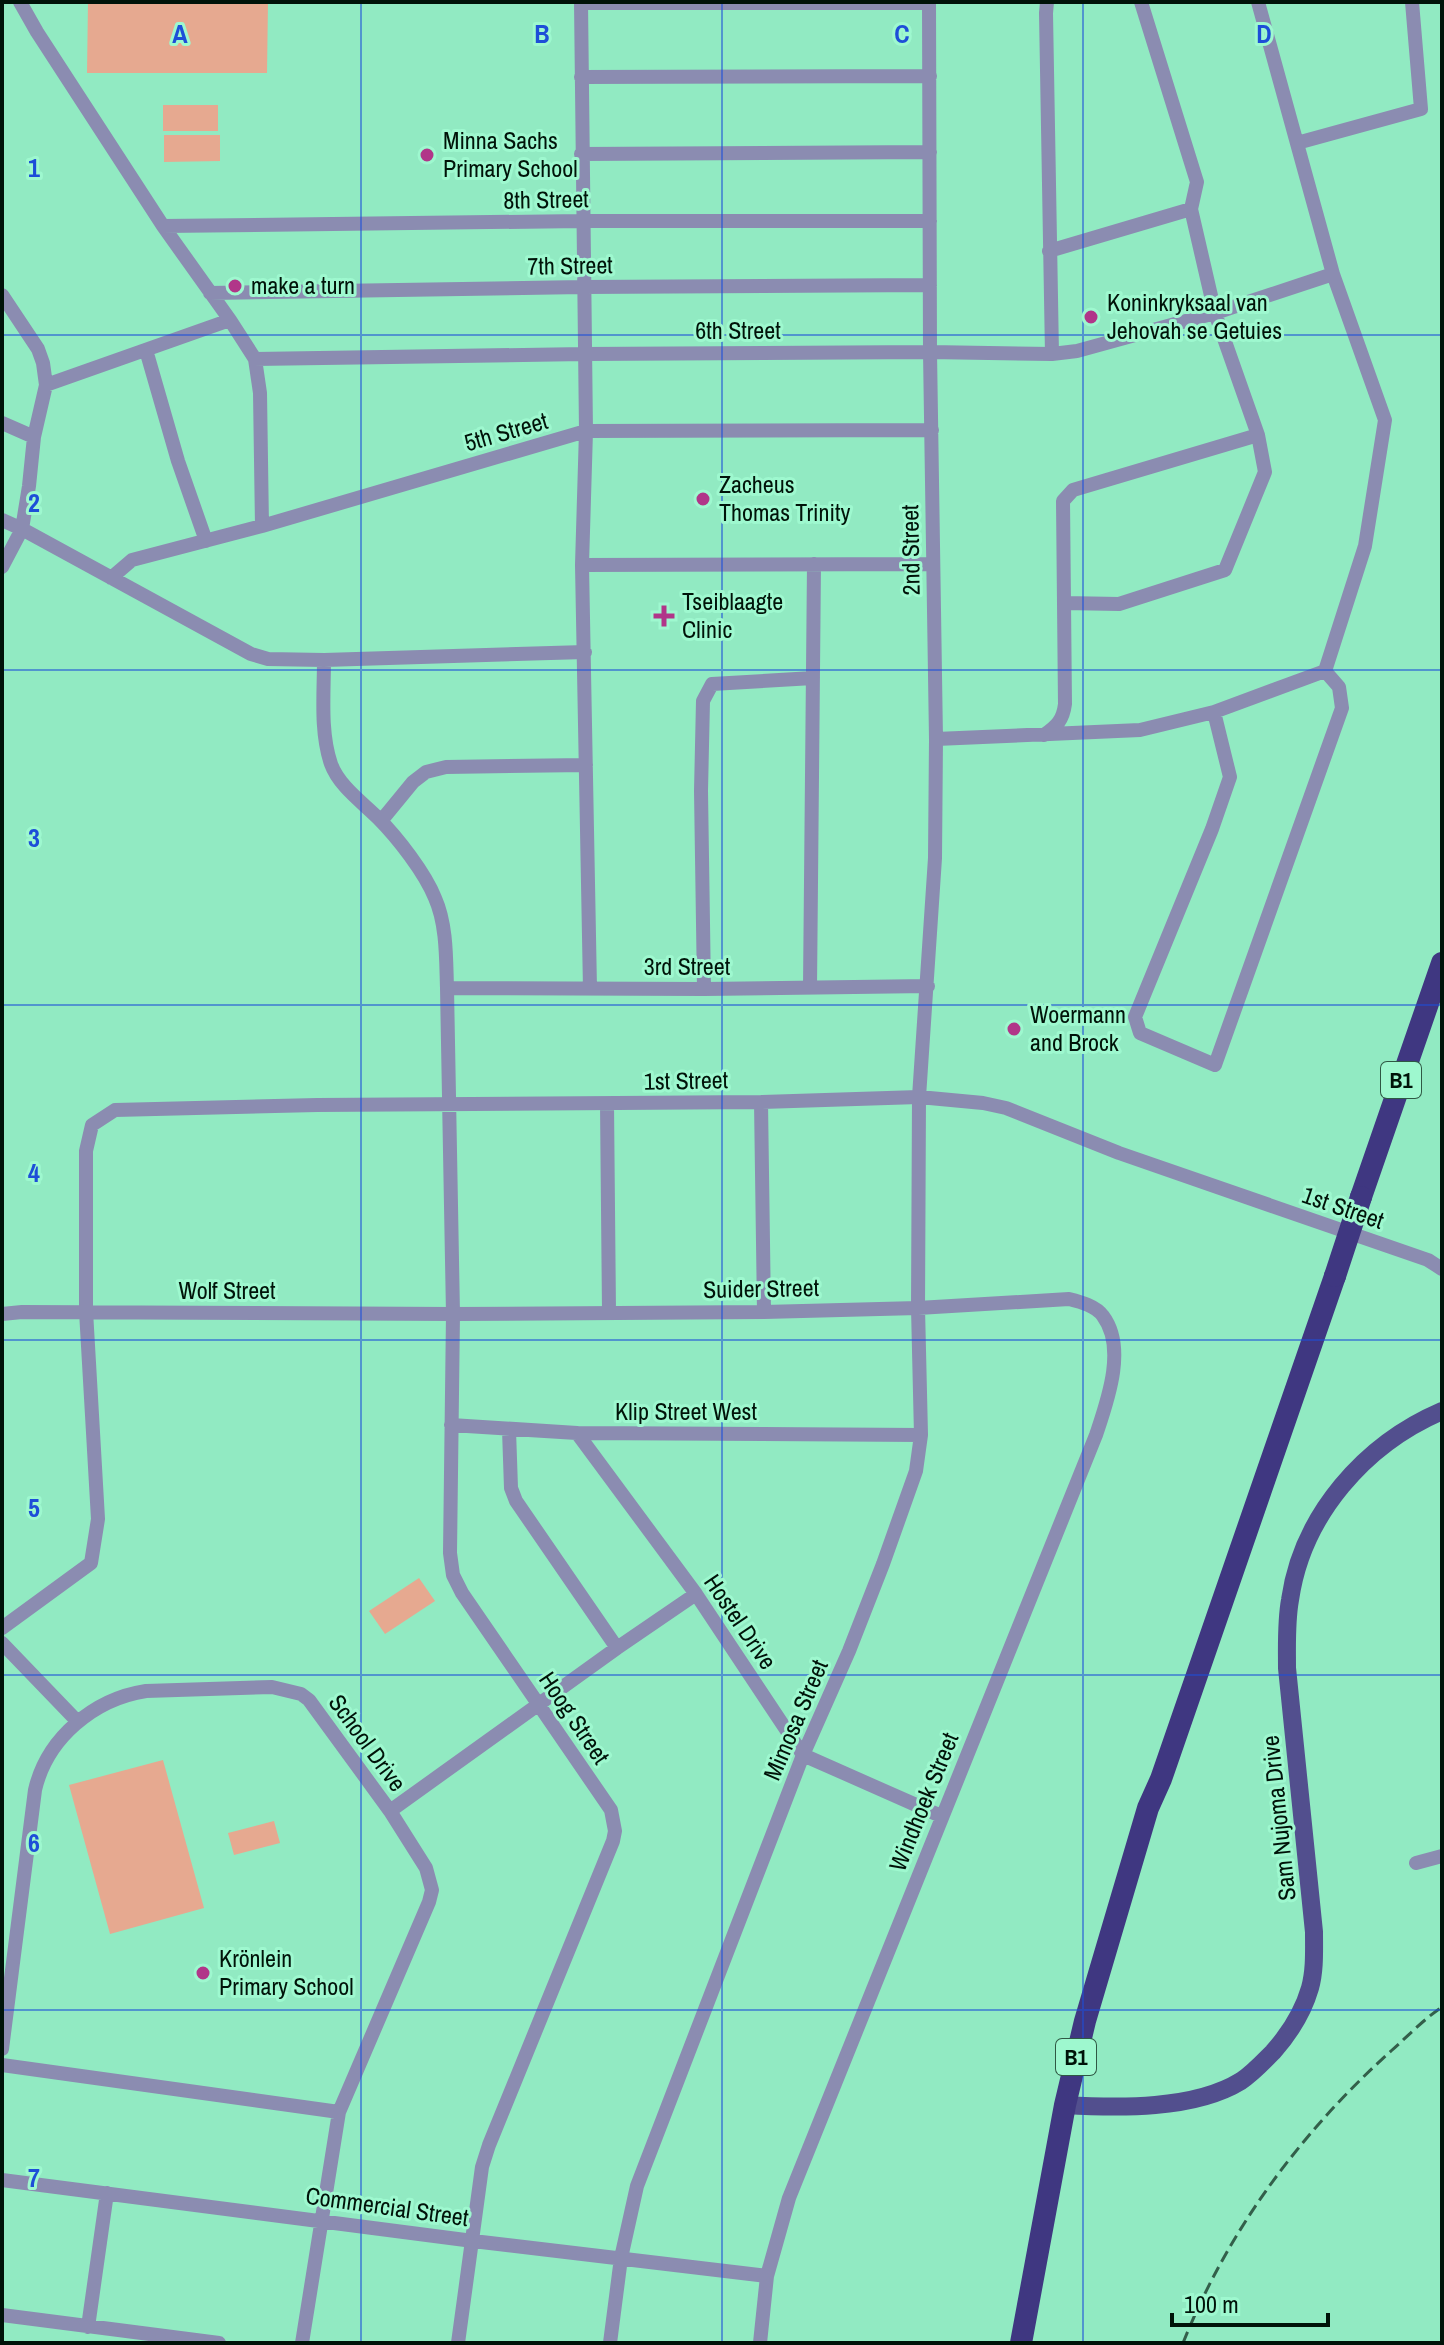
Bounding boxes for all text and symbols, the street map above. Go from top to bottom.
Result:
text: A [172,16,188,51]
text: B [534,16,550,51]
text: C [894,16,910,51]
text: D [1256,16,1272,51]
place label: Minna Sachs Primary School [443,124,578,184]
marker: Minna Sachs Primary School [418,146,436,164]
text: 1 [28,150,40,185]
street label: 8th Street [503,182,589,216]
street label: 7th Street [527,248,613,282]
place label: make a turn [251,269,355,301]
marker: make a turn [226,277,244,295]
place label: Koninkryksaal van Jehovah se Getuies [1107,286,1282,346]
marker: Koninkryksaal van Jehovah se Getuies [1082,308,1100,326]
street label: 6th Street [695,314,781,346]
street label: 5th Street [460,404,552,458]
place label: Zacheus Thomas Trinity [719,468,850,528]
text: 2 [28,485,40,520]
marker: Zacheus Thomas Trinity [694,490,712,508]
street label: 2nd Street [893,504,927,596]
place label: Tseiblaagte Clinic [682,585,783,645]
marker: Tseiblaagte Clinic [653,605,675,627]
text: 3 [28,820,40,855]
street label: 3rd Street [644,950,731,982]
place label: Woermann and Brock [1030,998,1126,1058]
marker: Woermann and Brock [1005,1020,1023,1038]
road number: B1 [1381,1062,1421,1098]
street label: 1st Street [644,1063,729,1097]
text: 4 [28,1155,40,1190]
street label: 1st Street [1298,1178,1389,1236]
street label: Suider Street [703,1271,820,1305]
street label: Wolf Street [178,1274,276,1306]
street label: Klip Street West [615,1395,757,1427]
text: 5 [28,1490,40,1525]
street label: Hostel Drive [697,1568,784,1675]
street label: Mimosa Street [755,1654,835,1785]
street label: Hoog Street [532,1665,618,1770]
street label: School Drive [322,1687,414,1797]
street label: Windhoek Street [881,1727,966,1876]
street label: Sam Nujoma Drive [1253,1734,1303,1902]
text: 6 [28,1825,40,1860]
place label: Krönlein Primary School [219,1942,354,2002]
marker: Krönlein Primary School [194,1964,212,1982]
road number: B1 [1056,2039,1096,2075]
text: 7 [28,2160,40,2195]
street label: Commercial Street [304,2179,471,2233]
scale bar [1172,2277,1328,2327]
text: 100 m [1184,2288,1239,2320]

